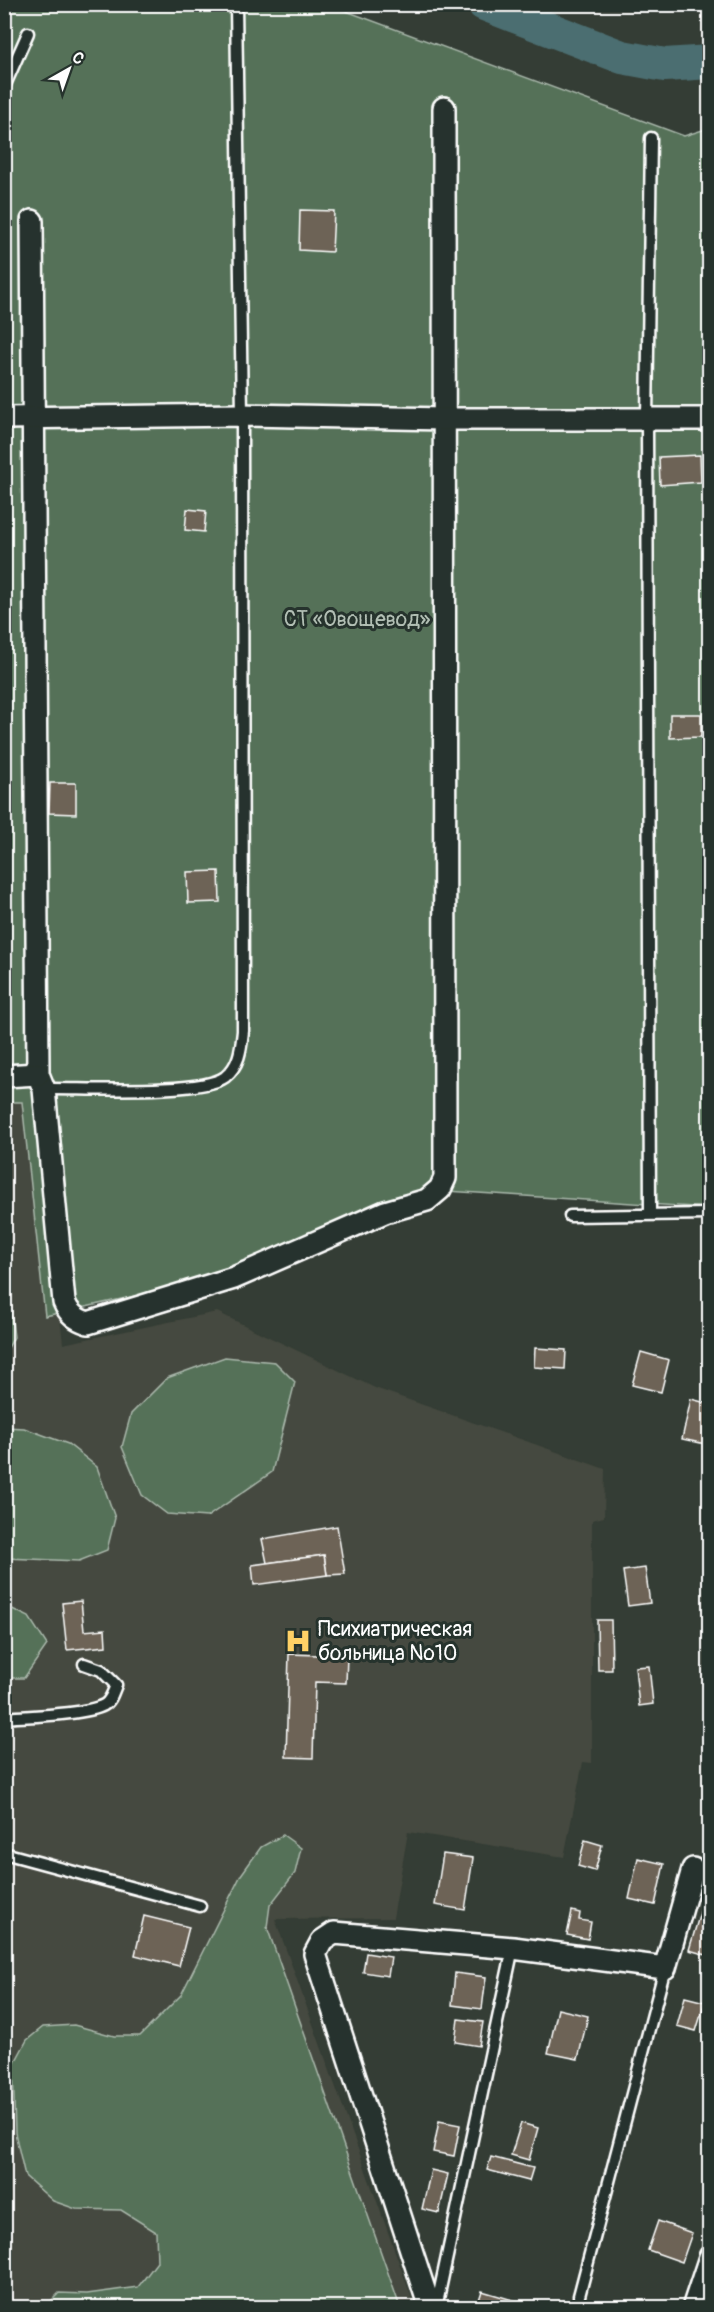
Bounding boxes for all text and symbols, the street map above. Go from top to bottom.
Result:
north arrow [39,39,99,99]
text: С [68,47,88,69]
park label: СТ «Овощевод» [284,606,431,633]
place label: Психиатрическая больница №10 [318,1616,472,1667]
hospital icon: Психиатрическая больница №10 [283,1626,313,1656]

